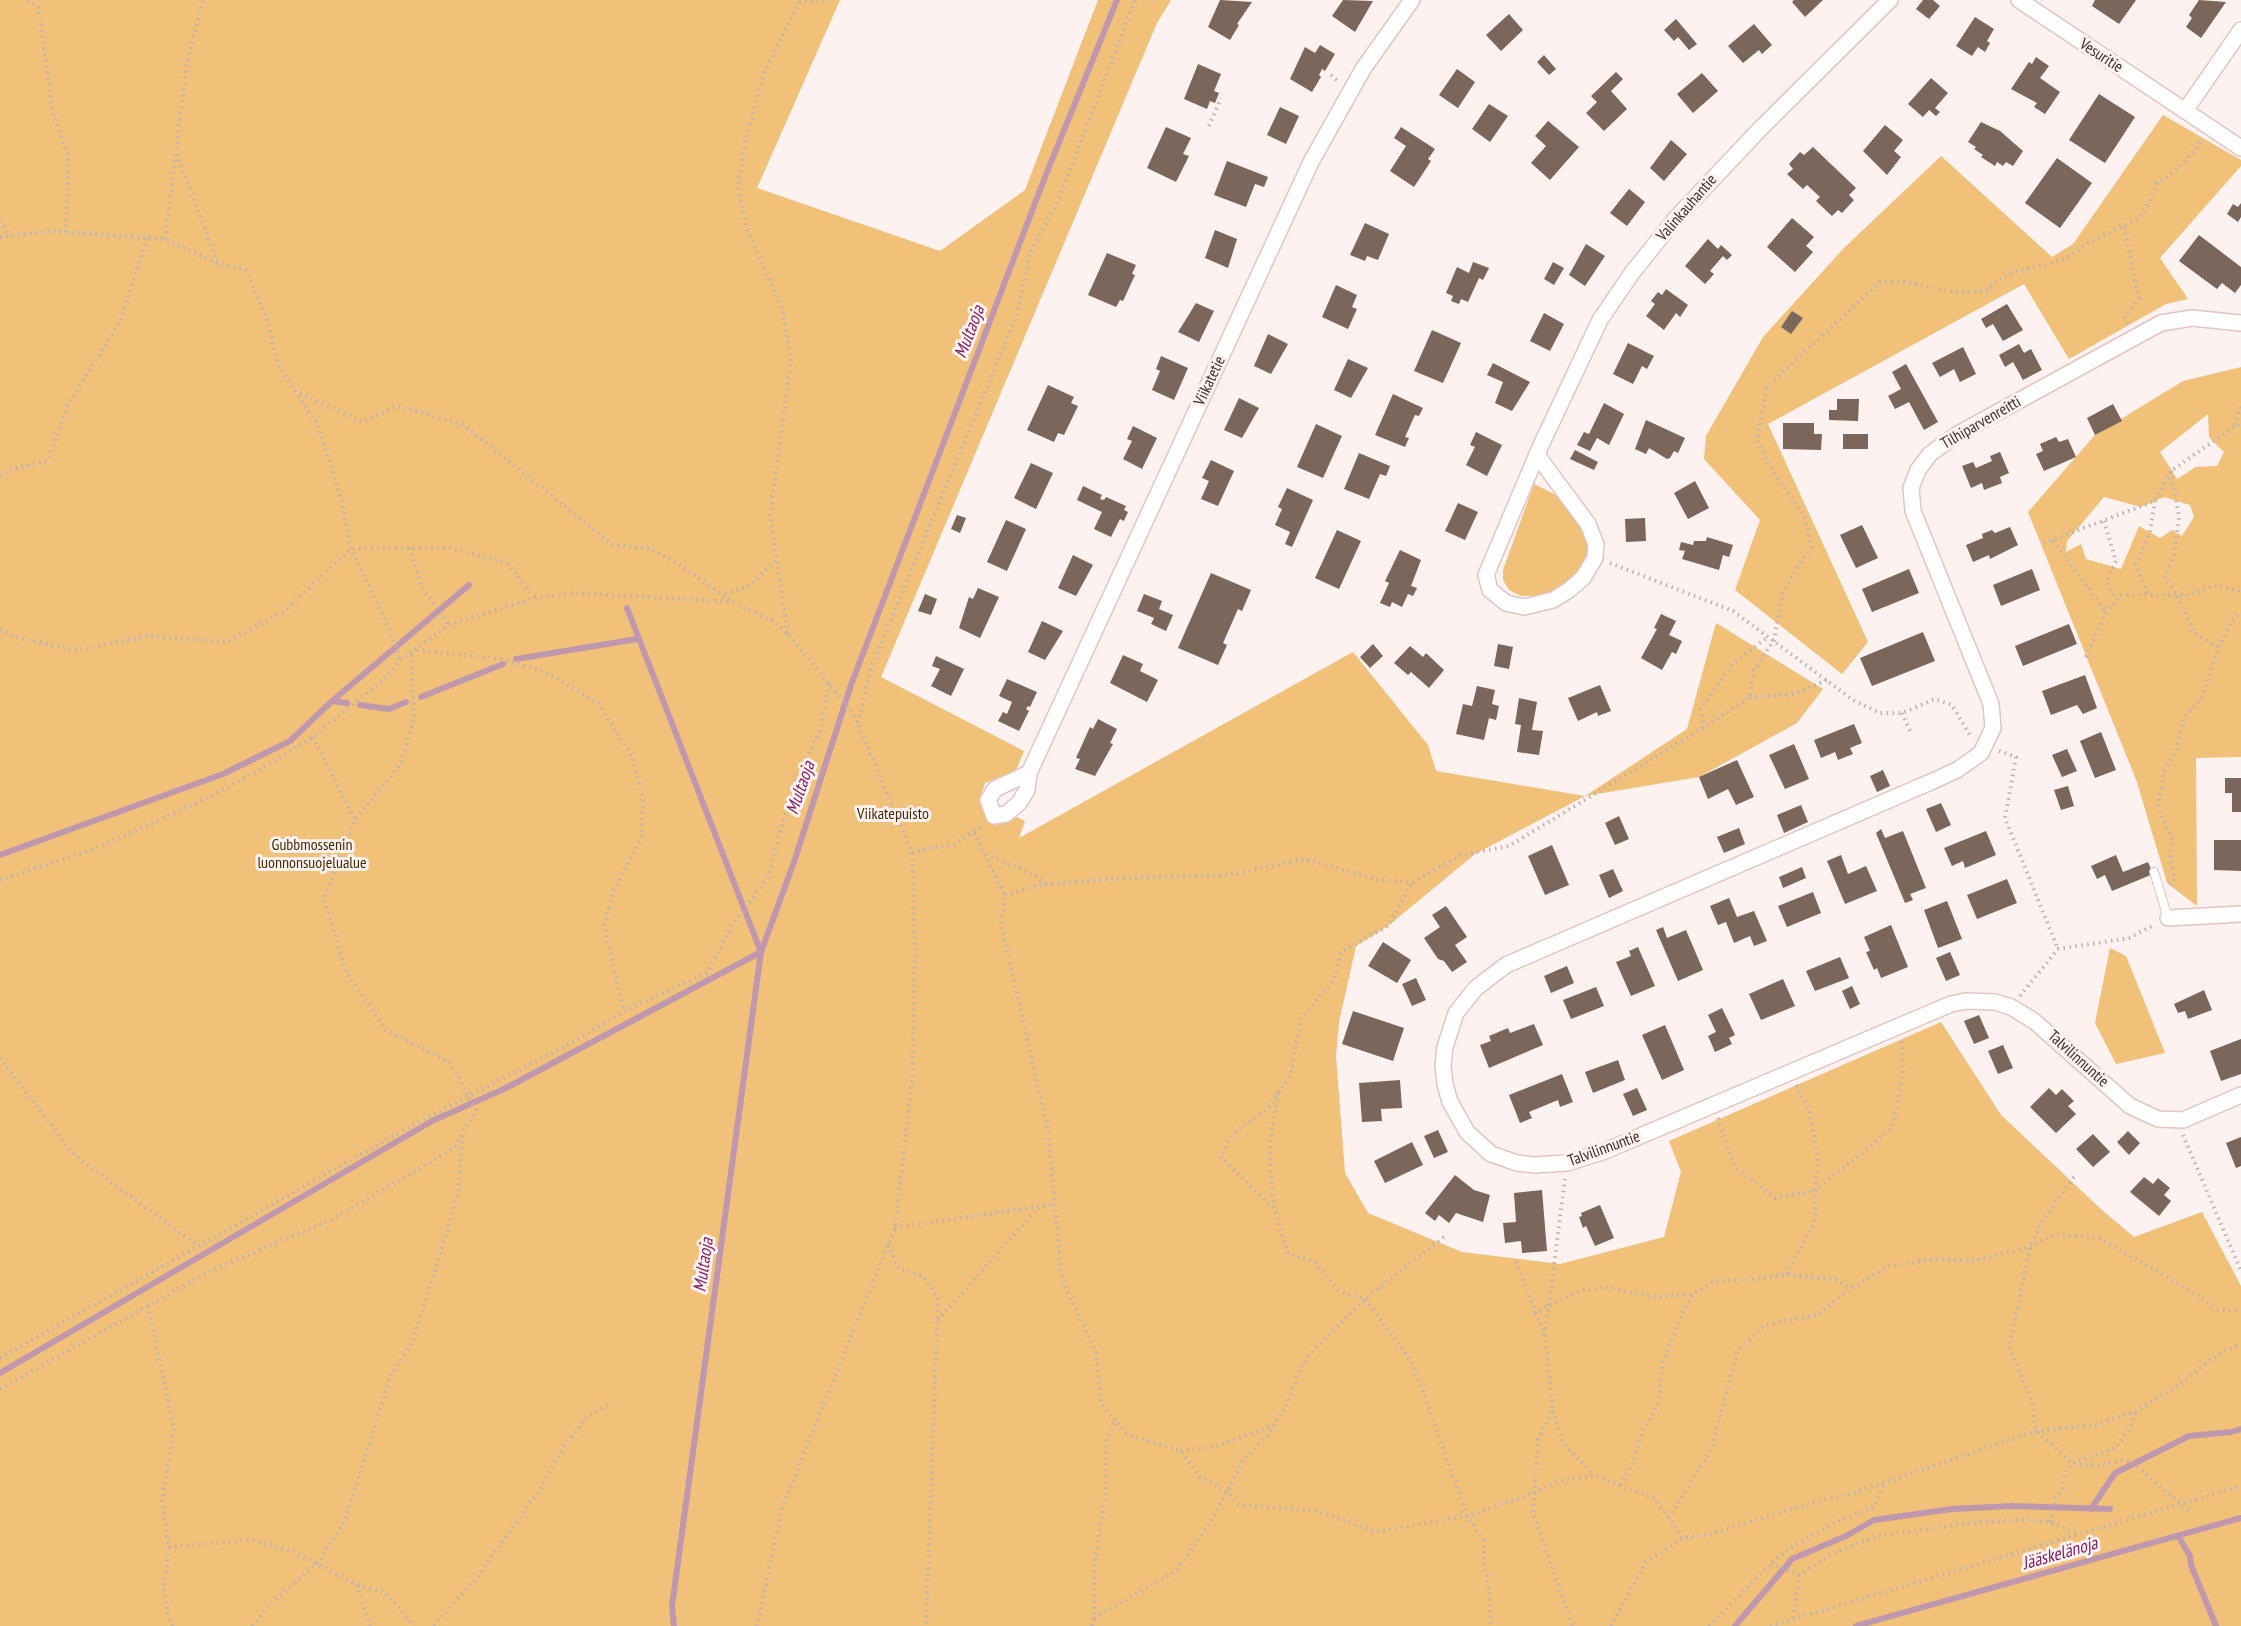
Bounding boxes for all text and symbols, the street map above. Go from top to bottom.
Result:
street label: Vesuritie [2076,35,2126,77]
street label: Valinkauhantie [1653,171,1721,245]
water label: Multaoja [950,303,990,361]
street label: Viikatetie [1190,353,1230,409]
street label: Tilhiparvenreitti [1938,392,2024,454]
water label: Multaoja [782,759,820,817]
park label: Viikatepuisto [857,804,929,824]
park label: Gubbmossenin luonnonsuojelualue [257,835,367,873]
street label: Talvilinnuntie [2044,1027,2112,1091]
street label: Talvilinnuntie [1565,1127,1643,1171]
water label: Multaoja [690,1237,718,1293]
water label: Jääskelänoja [2020,1533,2100,1575]

